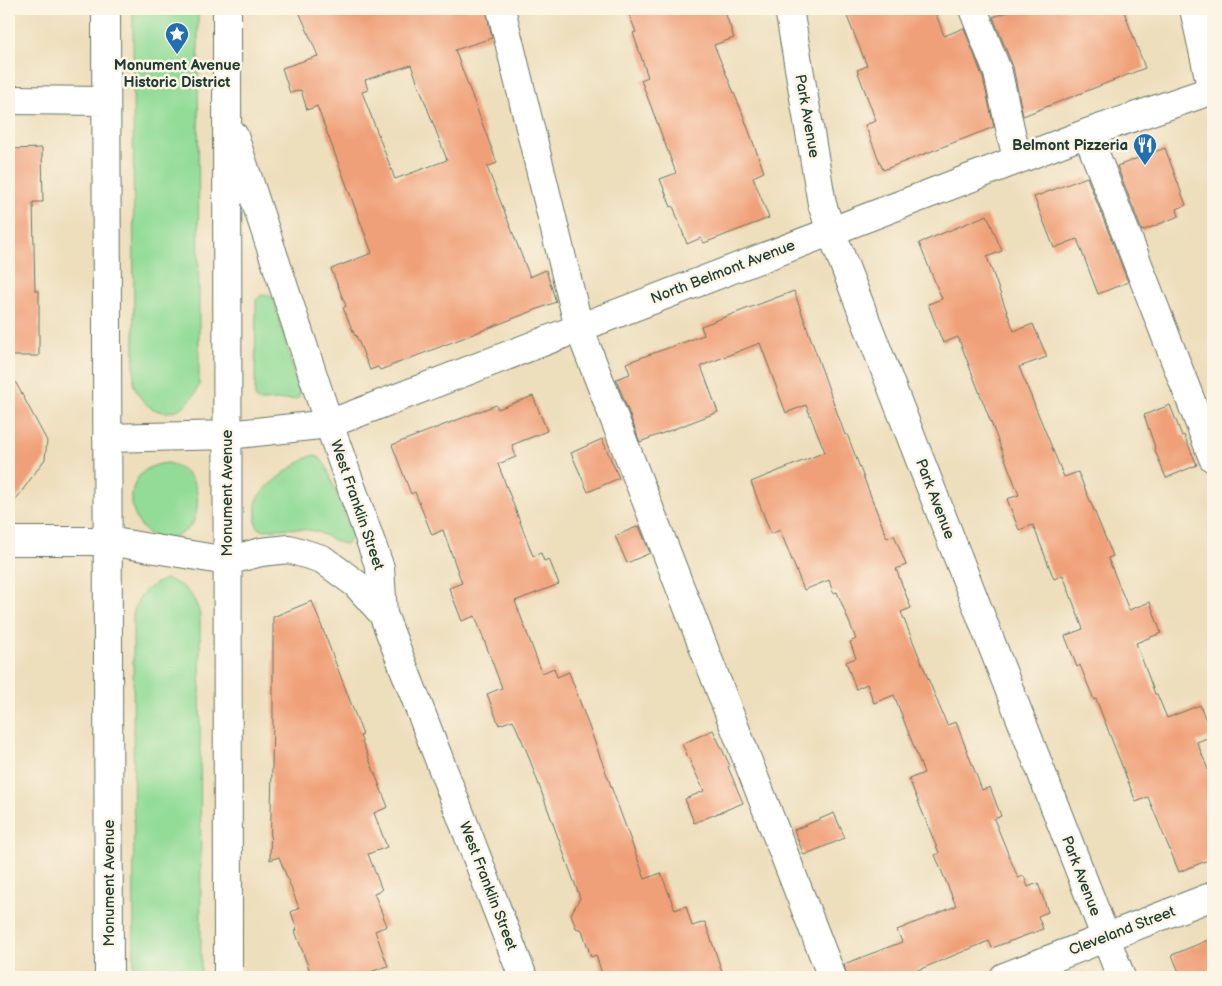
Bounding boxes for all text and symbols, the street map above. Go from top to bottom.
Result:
place icon: Monument Avenue Historic District [164,21,190,55]
place label: Monument Avenue Historic District [114,56,241,92]
street label: Park Avenue [790,73,824,159]
restaurant icon: Belmont Pizzeria [1132,132,1158,166]
place label: Belmont Pizzeria [1012,136,1128,155]
street label: North Belmont Avenue [648,236,798,308]
street label: Monument Avenue [218,429,237,556]
street label: West Franklin Street [326,437,388,573]
street label: Park Avenue [911,456,959,542]
street label: Monument Avenue [100,819,119,946]
street label: West Franklin Street [455,819,521,953]
street label: Park Avenue [1057,833,1105,919]
street label: Cleveland Street [1066,902,1178,960]

